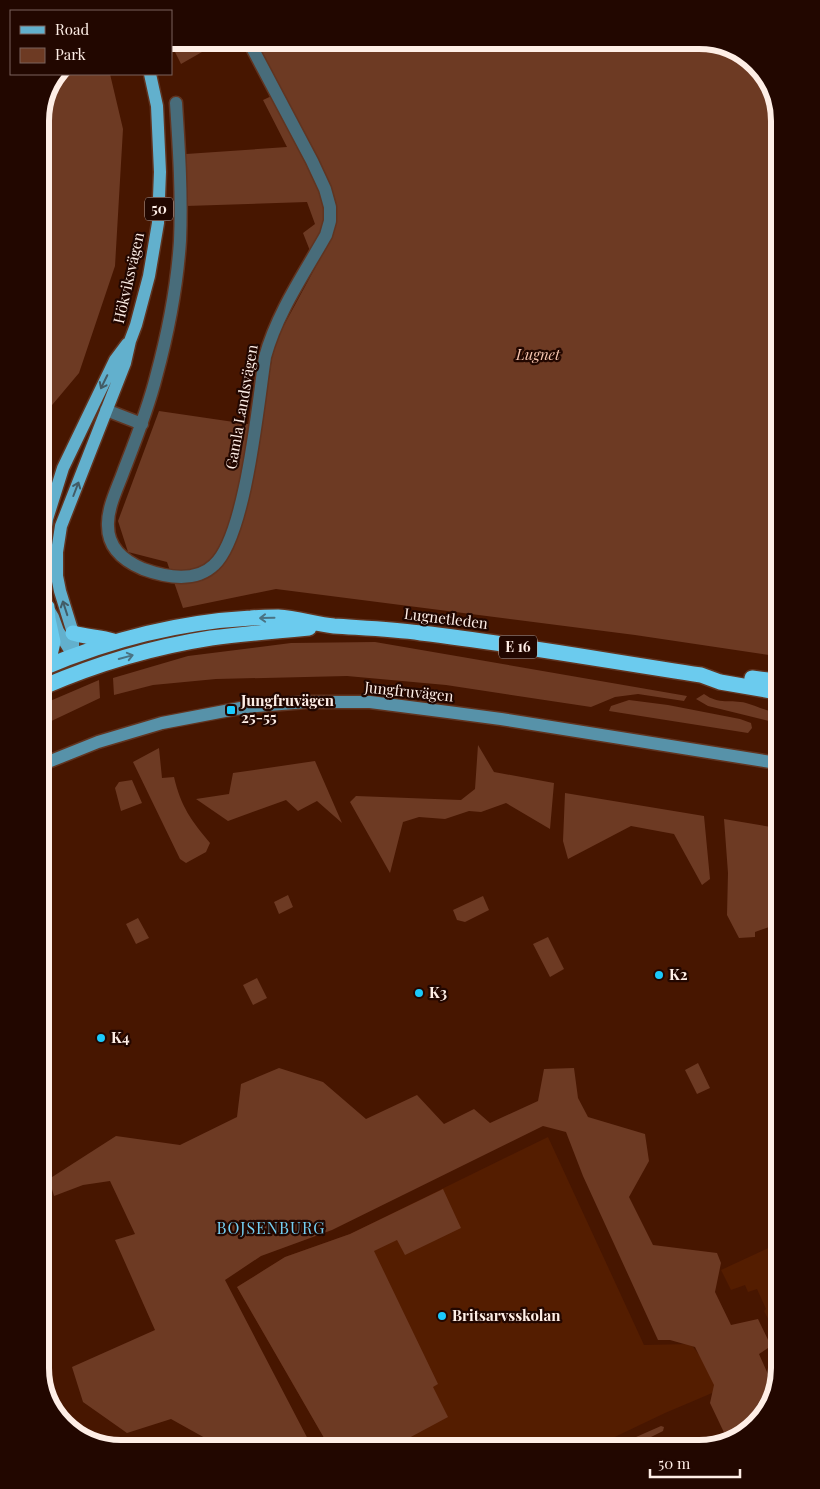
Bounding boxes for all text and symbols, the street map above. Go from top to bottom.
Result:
legend [10,10,172,75]
text: Road [55,19,89,39]
text: Park [55,44,87,64]
road number: 50 [145,198,173,220]
street label: Hökviksvägen [108,230,148,325]
street label: Gamla Landsvägen [220,343,262,471]
park label: Lugnet [515,344,561,364]
one-way arrow [99,374,109,389]
one-way arrow [71,482,81,497]
one-way arrow [59,600,69,616]
street label: Lugnetleden [403,603,489,633]
one-way arrow [260,613,276,622]
road number: E 16 [499,636,537,659]
one-way arrow [118,652,134,662]
street label: Jungfruvägen [363,676,455,706]
place label: Jungfruvägen 25-55 [240,690,335,727]
marker: Jungfruvägen 25-55 [225,704,237,716]
place label: K2 [669,964,688,984]
marker: K2 [653,969,665,981]
place label: K3 [429,982,447,1002]
marker: K3 [413,987,425,999]
place label: K4 [111,1027,130,1047]
marker: K4 [95,1032,107,1044]
district label: BOJSENBURG [216,1217,326,1238]
place label: Britsarvsskolan [452,1305,561,1325]
marker: Britsarvsskolan [436,1310,448,1322]
scale bar [650,1446,740,1478]
text: 50 m [658,1453,691,1473]

